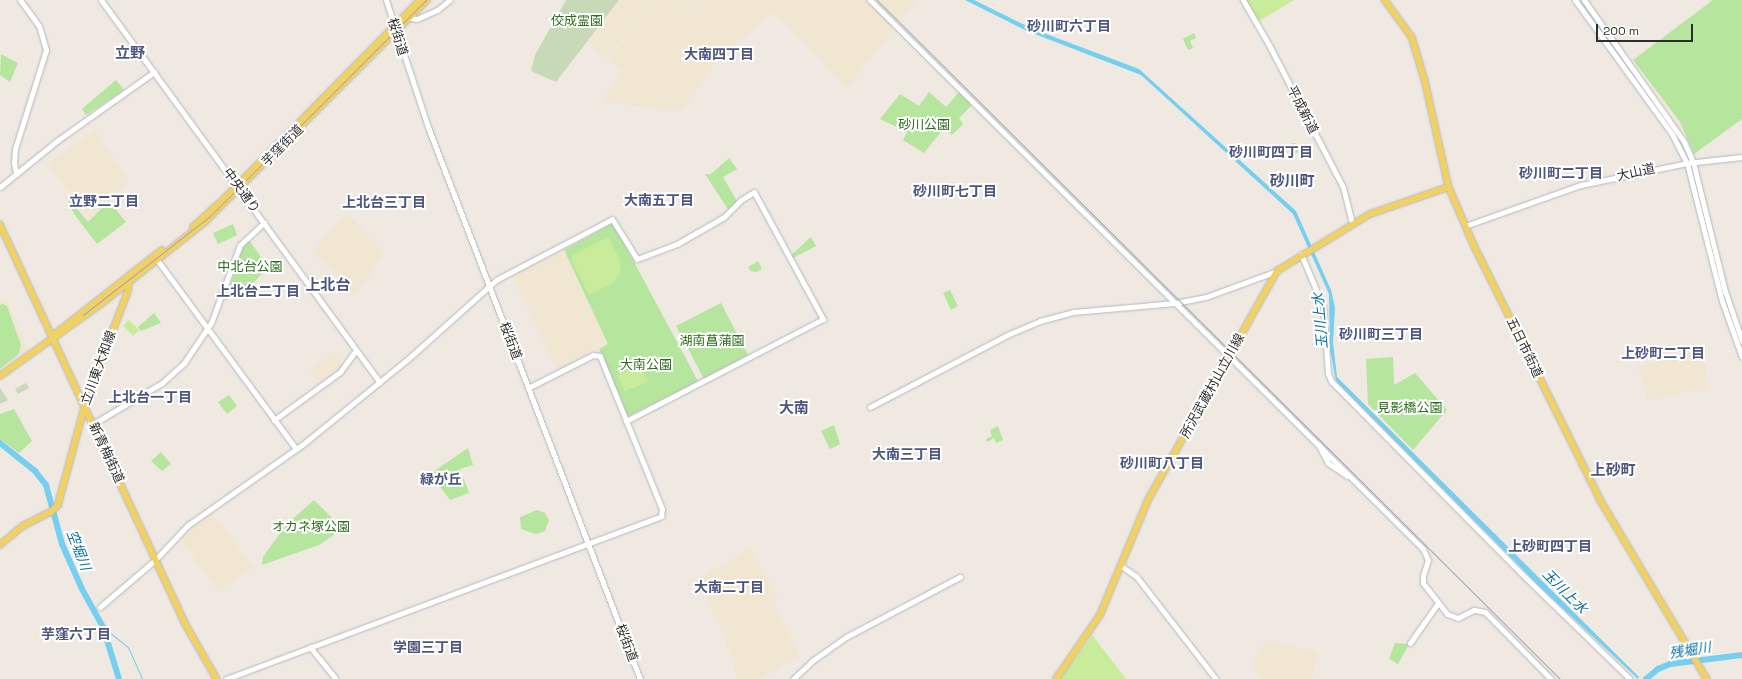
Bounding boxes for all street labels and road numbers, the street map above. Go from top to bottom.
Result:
street label: 桜街道 [384,16,410,58]
street label: 平成新道 [1283,83,1321,137]
street label: 芋窪街道 [259,122,307,170]
street label: 大山道 [1615,161,1657,185]
street label: 中央通り [219,165,263,217]
street label: 五日市街道 [1503,315,1545,381]
street label: 桜街道 [496,320,524,362]
street label: 立川東大和線 [78,329,120,407]
street label: 所沢武蔵村山立川線 [1178,331,1248,441]
street label: 新青梅街道 [85,420,127,486]
street label: 桜街道 [612,622,640,664]

